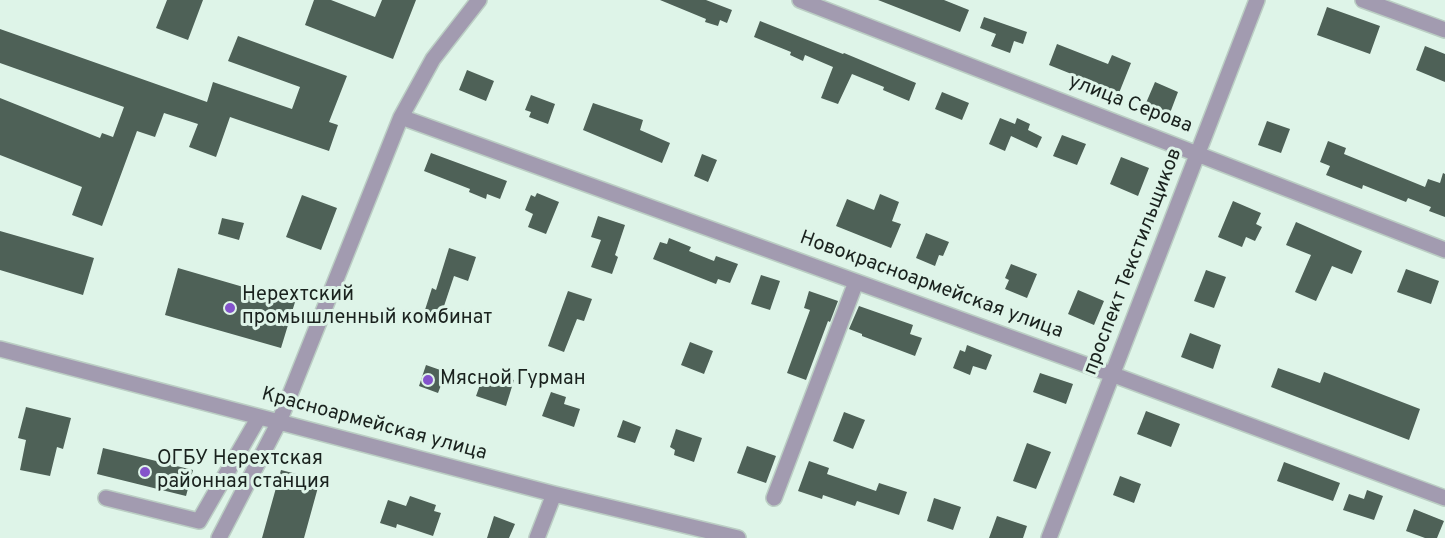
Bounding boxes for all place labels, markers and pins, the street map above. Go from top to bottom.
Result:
place label: Нерехтский промышленный комбинат [242,284,492,331]
marker: Нерехтский промышленный комбинат [223,301,237,315]
place label: Мясной Гурман [440,368,586,392]
marker: Мясной Гурман [421,373,435,387]
place label: ОГБУ Нерехтская районная станция [157,448,330,495]
marker: ОГБУ Нерехтская районная станция [138,465,152,479]

